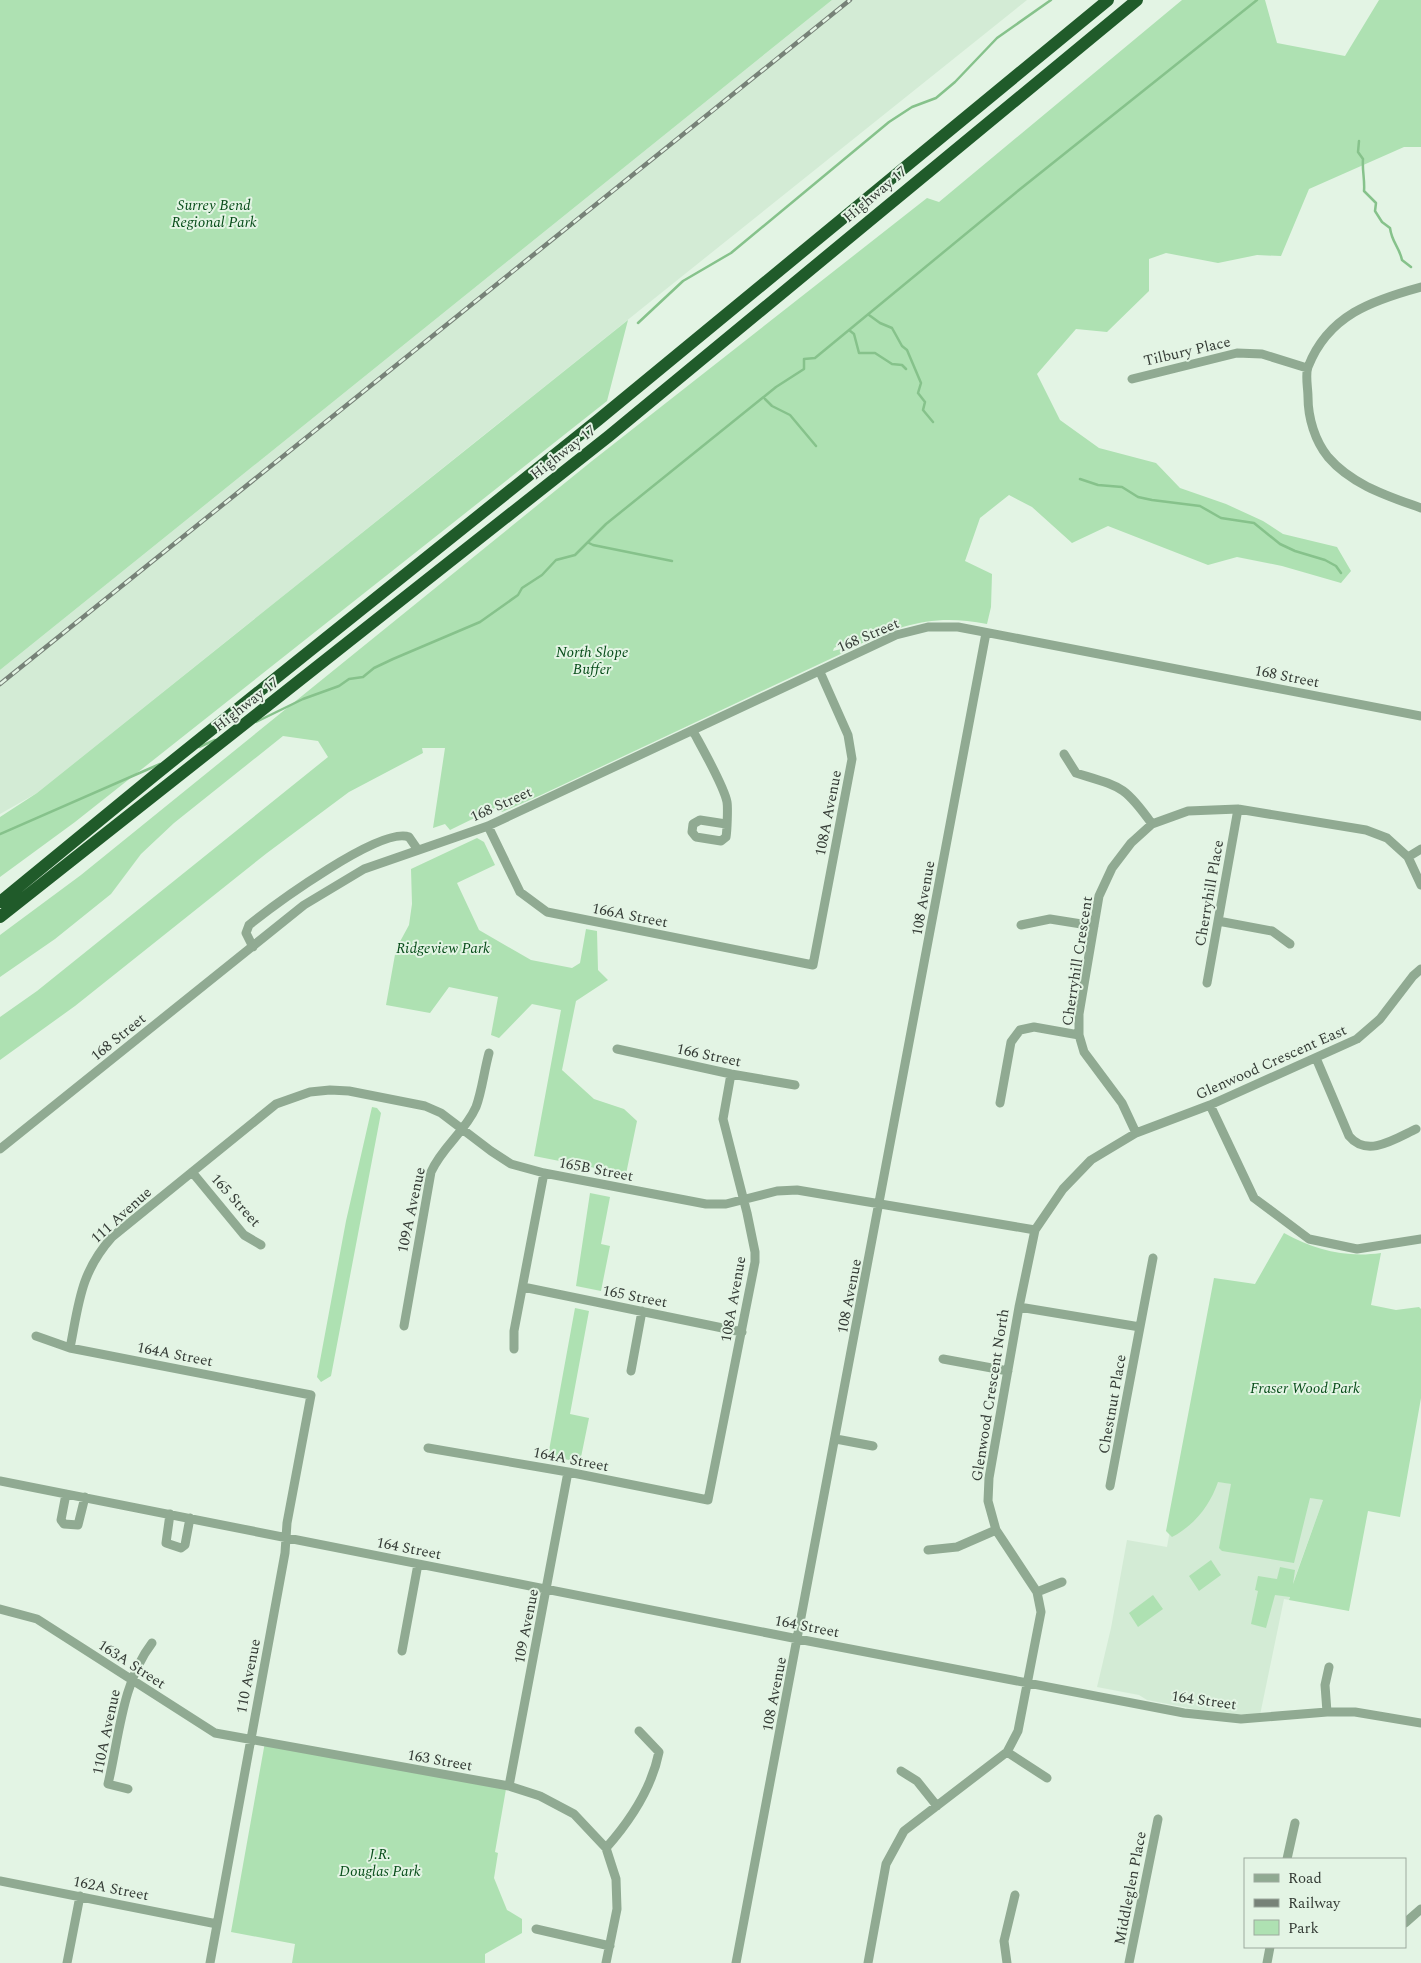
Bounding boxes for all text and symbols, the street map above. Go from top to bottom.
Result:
street label: Highway 17 [838,161,913,228]
park label: Surrey Bend Regional Park [171,194,257,234]
street label: Tilbury Place [1141,330,1233,373]
street label: Highway 17 [526,419,601,485]
street label: 168 Street [833,612,903,659]
park label: North Slope Buffer [556,641,629,681]
street label: 168 Street [1253,659,1321,694]
street label: Highway 17 [209,671,284,737]
street label: 108A Avenue [809,768,848,858]
street label: 168 Street [467,781,536,828]
street label: Cherryhill Place [1189,838,1230,948]
street label: 108 Avenue [906,859,941,937]
street label: Cherryhill Crescent [1056,895,1099,1028]
street label: 166A Street [590,897,670,934]
park label: Ridgeview Park [396,937,490,960]
street label: 168 Street [86,1008,151,1067]
street label: Glenwood Crescent East [1192,1019,1350,1106]
street label: 166 Street [674,1037,743,1074]
street label: 165B Street [557,1151,635,1188]
street label: 109A Avenue [391,1165,432,1255]
street label: 165 Street [205,1168,266,1232]
street label: 111 Avenue [85,1181,157,1249]
street label: 108A Avenue [715,1254,752,1344]
street label: 108 Avenue [831,1257,868,1335]
street label: 165 Street [601,1279,669,1314]
street label: Glenwood Crescent North [965,1307,1016,1483]
street label: 164A Street [135,1336,215,1373]
street label: Chestnut Place [1092,1353,1133,1456]
park label: Fraser Wood Park [1250,1377,1360,1400]
street label: 164A Street [531,1441,611,1478]
street label: 164 Street [375,1531,443,1566]
street label: 109 Avenue [508,1587,545,1665]
street label: 164 Street [773,1609,841,1644]
street label: 163A Street [93,1634,170,1695]
street label: 110 Avenue [230,1637,267,1715]
street label: 108 Avenue [756,1655,793,1733]
street label: 164 Street [1170,1685,1238,1716]
street label: 110A Avenue [86,1687,127,1777]
street label: 163 Street [406,1743,474,1778]
street label: Middleglen Place [1108,1829,1153,1947]
park label: J.R. Douglas Park [339,1843,421,1883]
legend [1244,1858,1406,1948]
text: Road [1288,1867,1322,1890]
street label: 162A Street [71,1870,151,1907]
text: Railway [1288,1892,1341,1915]
text: Park [1288,1917,1319,1940]

